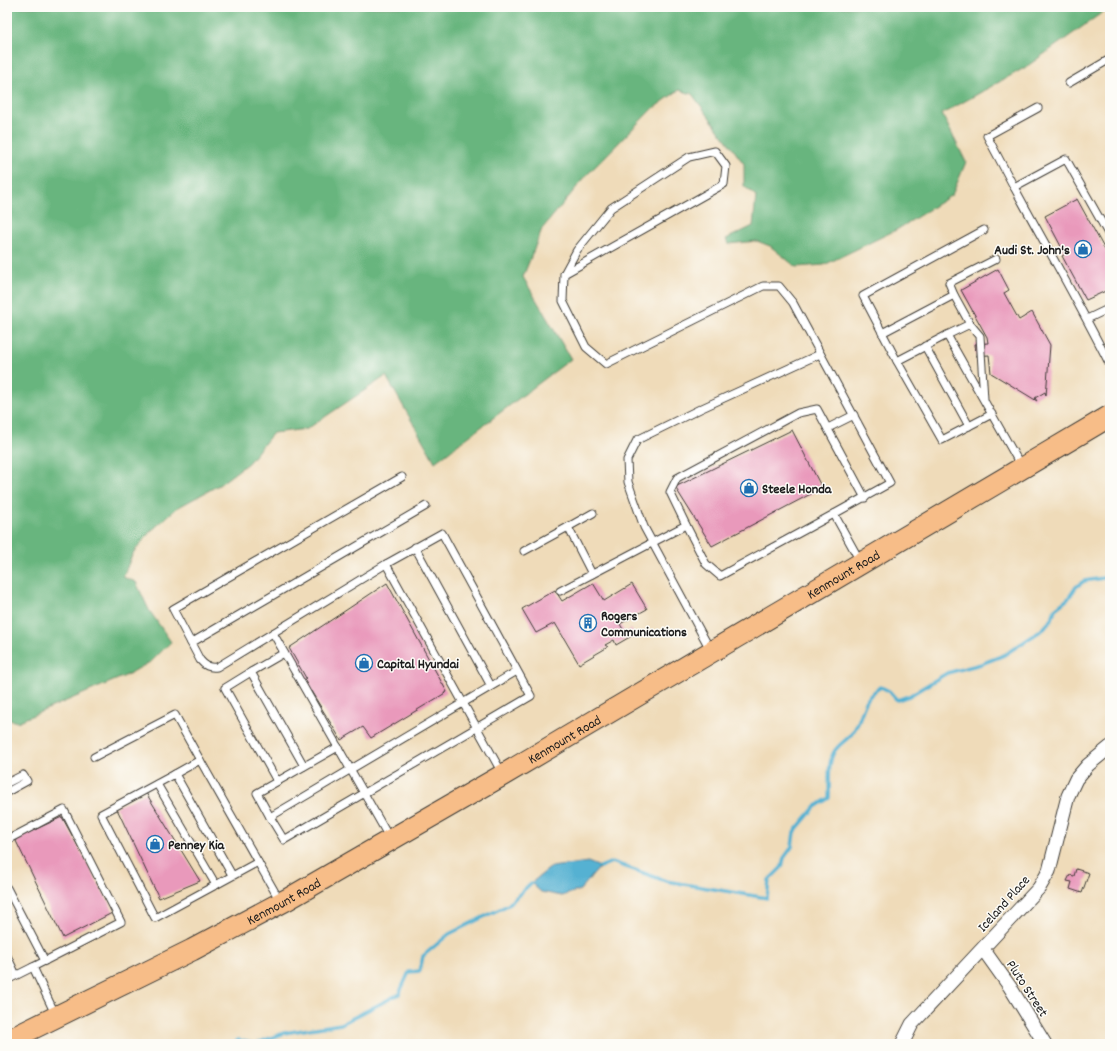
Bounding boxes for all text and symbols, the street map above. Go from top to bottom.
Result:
shop icon: Audi St. John's [1073,239,1093,259]
place label: Audi St. John's [994,241,1070,261]
shop icon: Steele Honda [739,478,759,498]
place label: Steele Honda [762,480,833,500]
street label: Kenmount Road [804,546,884,605]
place label: Rogers Communications [601,607,687,643]
building icon: Rogers Communications [578,613,598,633]
shop icon: Capital Hyundai [354,653,374,673]
place label: Capital Hyundai [377,655,459,675]
street label: Kenmount Road [525,711,605,770]
shop icon: Penney Kia [145,834,165,854]
place label: Penney Kia [168,836,226,856]
street label: Iceland Place [974,872,1035,937]
street label: Kenmount Road [244,874,325,931]
street label: Pluto Street [1000,957,1052,1022]

